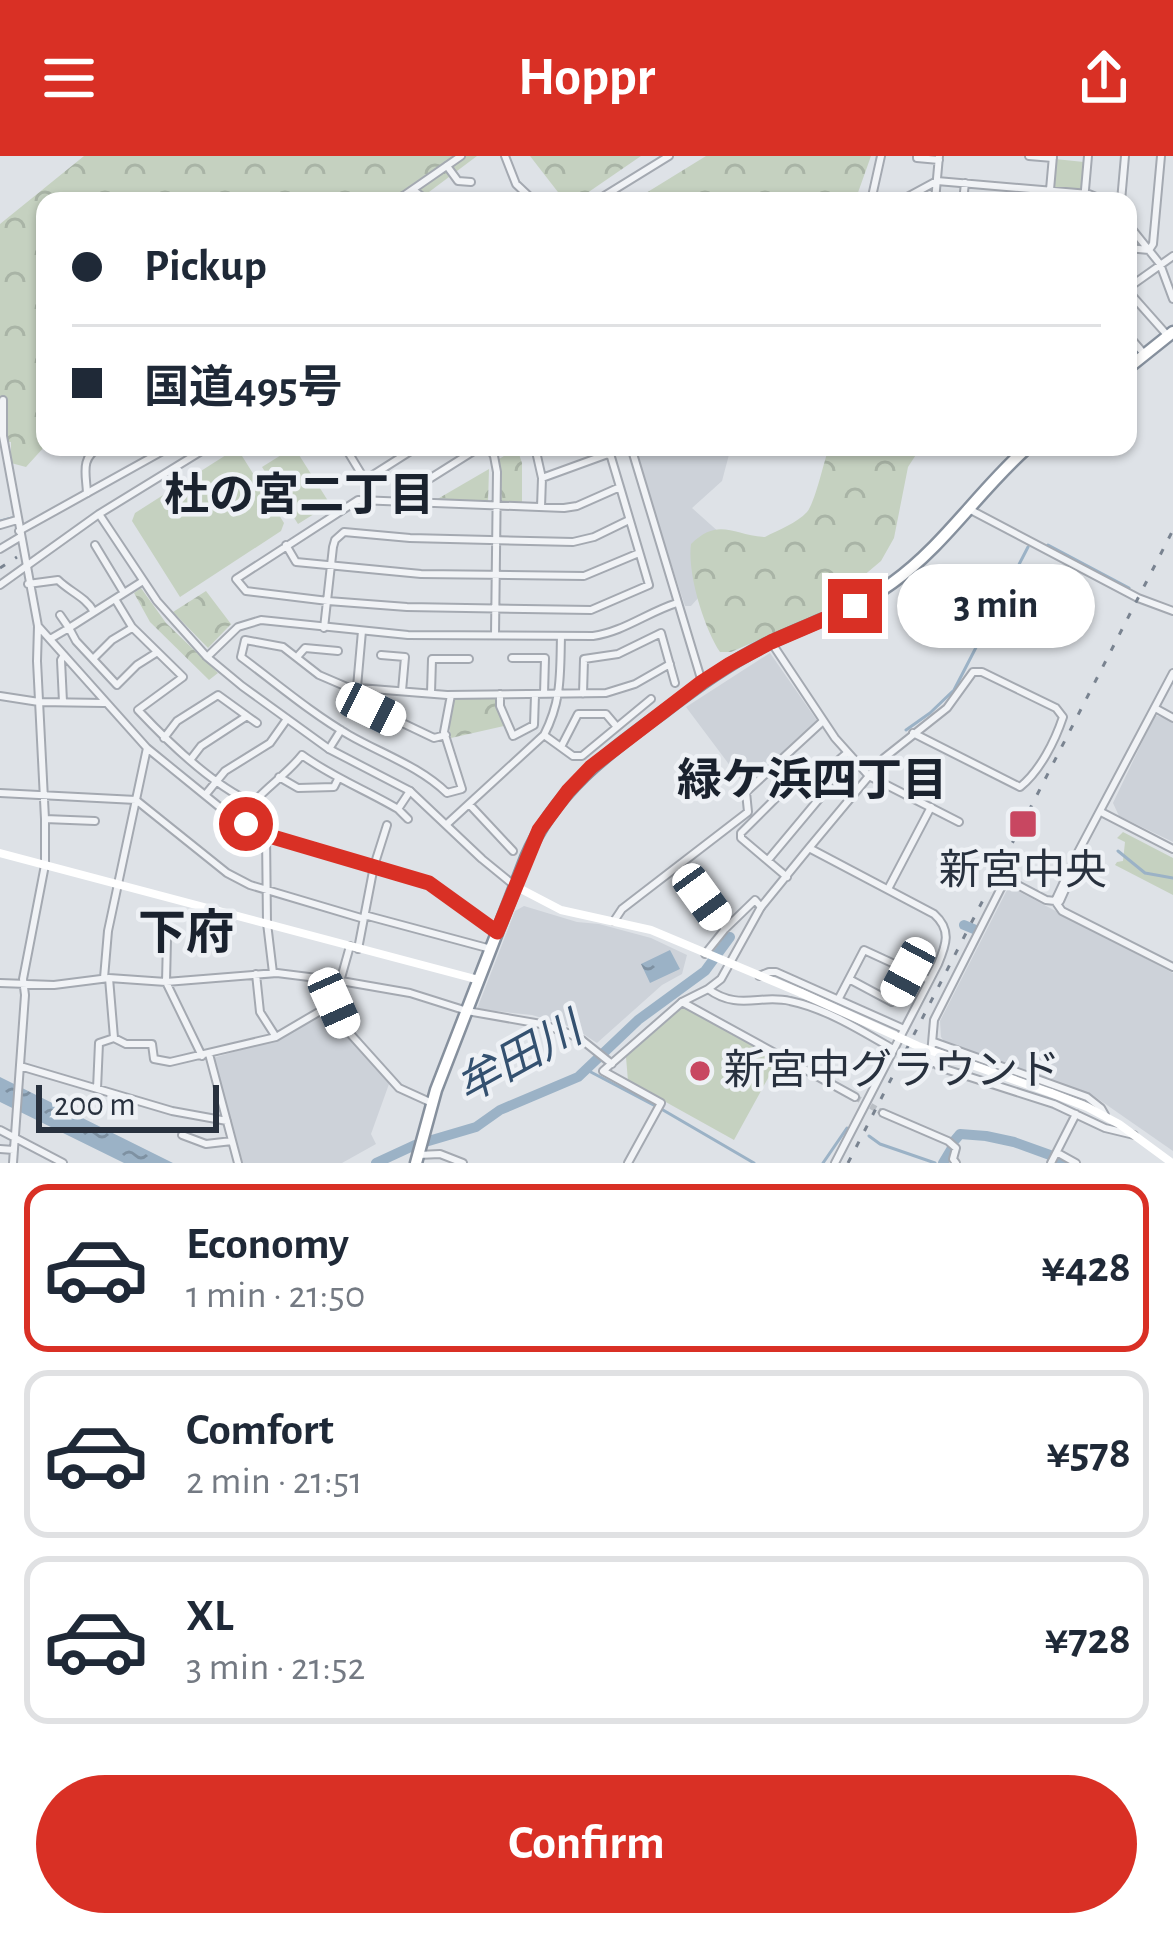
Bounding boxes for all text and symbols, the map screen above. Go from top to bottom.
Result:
icon: menu [36,45,102,111]
icon: share [1071,45,1137,111]
text: Hoppr [518,51,655,105]
text: Pickup [144,244,267,289]
text: 国道495号 [144,366,343,411]
district label: 杜の宮二丁目 [164,471,434,519]
callout: 3 min [897,564,1095,648]
route end [828,579,882,633]
text: 3 min [954,586,1038,625]
car [331,677,411,741]
district label: 緑ケ浜四丁目 [677,756,947,804]
route start [219,797,273,851]
marker: 新宮中央 [1007,808,1039,840]
place label: 新宮中央 [939,848,1107,892]
car [666,857,738,937]
district label: 下府 [138,908,234,959]
car [875,932,941,1012]
car [303,963,365,1043]
water label: 牟田川 [448,1003,592,1111]
place label: 新宮中グラウンド [724,1048,1060,1092]
marker: 新宮中グラウンド [687,1058,713,1084]
scale bar [36,1079,219,1132]
text: 200 m [54,1089,136,1122]
icon: car [42,1214,150,1322]
text: Economy [186,1222,349,1267]
text: ¥428 [1041,1245,1131,1290]
text: 1 min · 21:50 [186,1276,365,1315]
icon: car [42,1400,150,1508]
text: Comfort [186,1408,334,1453]
text: ¥578 [1046,1431,1131,1476]
text: 2 min · 21:51 [186,1462,363,1501]
icon: car [42,1586,150,1694]
text: XL [186,1594,234,1639]
text: ¥728 [1045,1617,1131,1662]
text: 3 min · 21:52 [186,1648,365,1687]
button: Confirm [36,1775,1137,1913]

